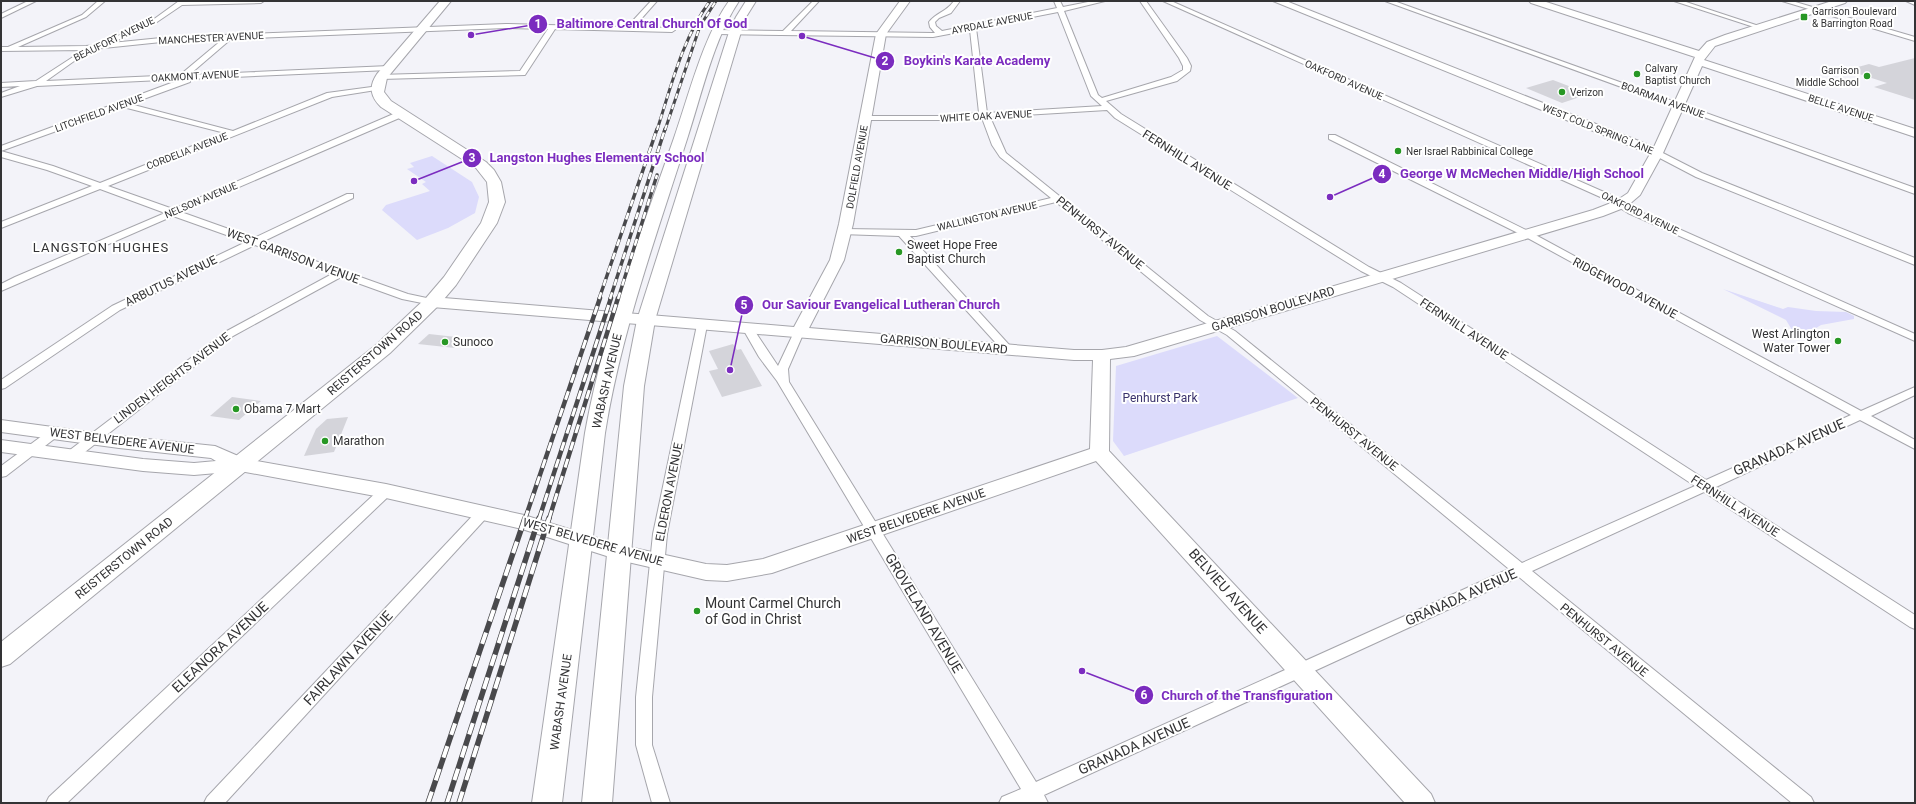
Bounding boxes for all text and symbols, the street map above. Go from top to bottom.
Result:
place label: Garrison Boulevard & Barrington Road [1812,6,1897,29]
street label: AYRDALE AVENUE [951,10,1034,36]
callout: Baltimore Central Church Of God [528,11,755,36]
marker: Garrison Boulevard & Barrington Road [1799,12,1809,22]
street label: BEAUFORT AVENUE [72,14,157,63]
text: Baltimore Central Church Of God [557,16,747,31]
text: 1 [535,17,541,31]
street label: MANCHESTER AVENUE [158,30,264,46]
callout: Boykin's Karate Academy [875,48,1058,73]
text: Boykin's Karate Academy [904,53,1051,68]
text: 2 [882,54,889,68]
street label: OAKFORD AVENUE [1303,58,1385,102]
place label: Calvary Baptist Church [1645,63,1710,86]
place label: Garrison Middle School [1796,65,1859,88]
street label: OAKMONT AVENUE [151,68,239,84]
marker: Calvary Baptist Church [1632,69,1642,79]
marker: Garrison Middle School [1862,71,1872,81]
street label: BOARMAN AVENUE [1620,80,1707,120]
marker: Verizon [1557,87,1567,97]
place label: Verizon [1570,87,1603,98]
street label: LITCHFIELD AVENUE [53,92,145,134]
street label: BELLE AVENUE [1807,92,1875,124]
street label: WEST COLD SPRING LANE [1541,102,1655,156]
street label: WHITE OAK AVENUE [940,108,1033,124]
street label: DOLFIELD AVENUE [844,124,870,210]
street label: FERNHILL AVENUE [1140,127,1234,193]
street label: CORDELIA AVENUE [145,130,230,172]
callout: Langston Hughes Elementary School [462,145,713,170]
marker: Ner Israel Rabbinical College [1393,146,1403,156]
place label: Ner Israel Rabbinical College [1406,146,1533,157]
text: Langston Hughes Elementary School [489,150,705,165]
text: 3 [469,151,476,165]
callout: George W McMechen Middle/High School [1372,161,1652,186]
text: George W McMechen Middle/High School [1400,166,1644,181]
text: 4 [1379,167,1386,181]
street label: NELSON AVENUE [163,180,239,220]
street label: OAKFORD AVENUE [1600,190,1681,237]
street label: PENHURST AVENUE [1053,193,1147,273]
street label: WALLINGTON AVENUE [936,199,1038,233]
street label: WEST GARRISON AVENUE [225,225,362,287]
place label: Sweet Hope Free Baptist Church [907,238,997,266]
district label: LANGSTON HUGHES [33,240,169,255]
marker: Sweet Hope Free Baptist Church [894,247,904,257]
street label: ARBUTUS AVENUE [123,253,219,309]
street label: RIDGEWOOD AVENUE [1570,254,1680,322]
street label: GARRISON BOULEVARD [1210,284,1336,334]
callout: Our Saviour Evangelical Lutheran Church [734,292,1008,317]
street label: FERNHILL AVENUE [1417,295,1511,363]
text: Our Saviour Evangelical Lutheran Church [762,297,1000,312]
text: 5 [741,298,748,312]
street label: REISTERSTOWN ROAD [324,308,426,398]
place label: West Arlington Water Tower [1752,327,1830,355]
street label: LINDEN HEIGHTS AVENUE [111,330,233,426]
street label: GARRISON BOULEVARD [880,331,1009,357]
street label: WABASH AVENUE [589,332,625,430]
place label: Sunoco [453,335,493,349]
marker: West Arlington Water Tower [1833,336,1843,346]
marker: Sunoco [440,337,450,347]
park label: Penhurst Park [1122,391,1198,405]
street label: PENHURST AVENUE [1307,394,1401,474]
place label: Obama 7 Mart [244,402,321,416]
marker: Obama 7 Mart [231,404,241,414]
street label: GRANADA AVENUE [1731,415,1847,479]
street label: WEST BELVEDERE AVENUE [49,425,195,457]
place label: Marathon [333,434,384,448]
marker: Marathon [320,436,330,446]
street label: ELDERON AVENUE [653,441,685,542]
street label: FERNHILL AVENUE [1688,472,1782,540]
street label: WEST BELVEDERE AVENUE [845,486,987,546]
street label: REISTERSTOWN ROAD [72,514,176,602]
street label: WEST BELVEDERE AVENUE [521,515,665,569]
street label: BELVIEU AVENUE [1186,545,1270,637]
street label: GROVELAND AVENUE [882,550,966,676]
street label: GRANADA AVENUE [1403,565,1519,629]
place label: Mount Carmel Church of God in Christ [705,595,841,627]
street label: ELEANORA AVENUE [169,598,272,696]
street label: PENHURST AVENUE [1557,600,1651,680]
marker: Mount Carmel Church of God in Christ [692,606,702,616]
street label: FAIRLAWN AVENUE [300,608,396,708]
street label: WABASH AVENUE [547,653,575,751]
callout: Church of the Transfiguration [1134,683,1341,708]
text: 6 [1141,688,1148,702]
text: Church of the Transfiguration [1161,688,1333,703]
street label: GRANADA AVENUE [1076,714,1192,778]

